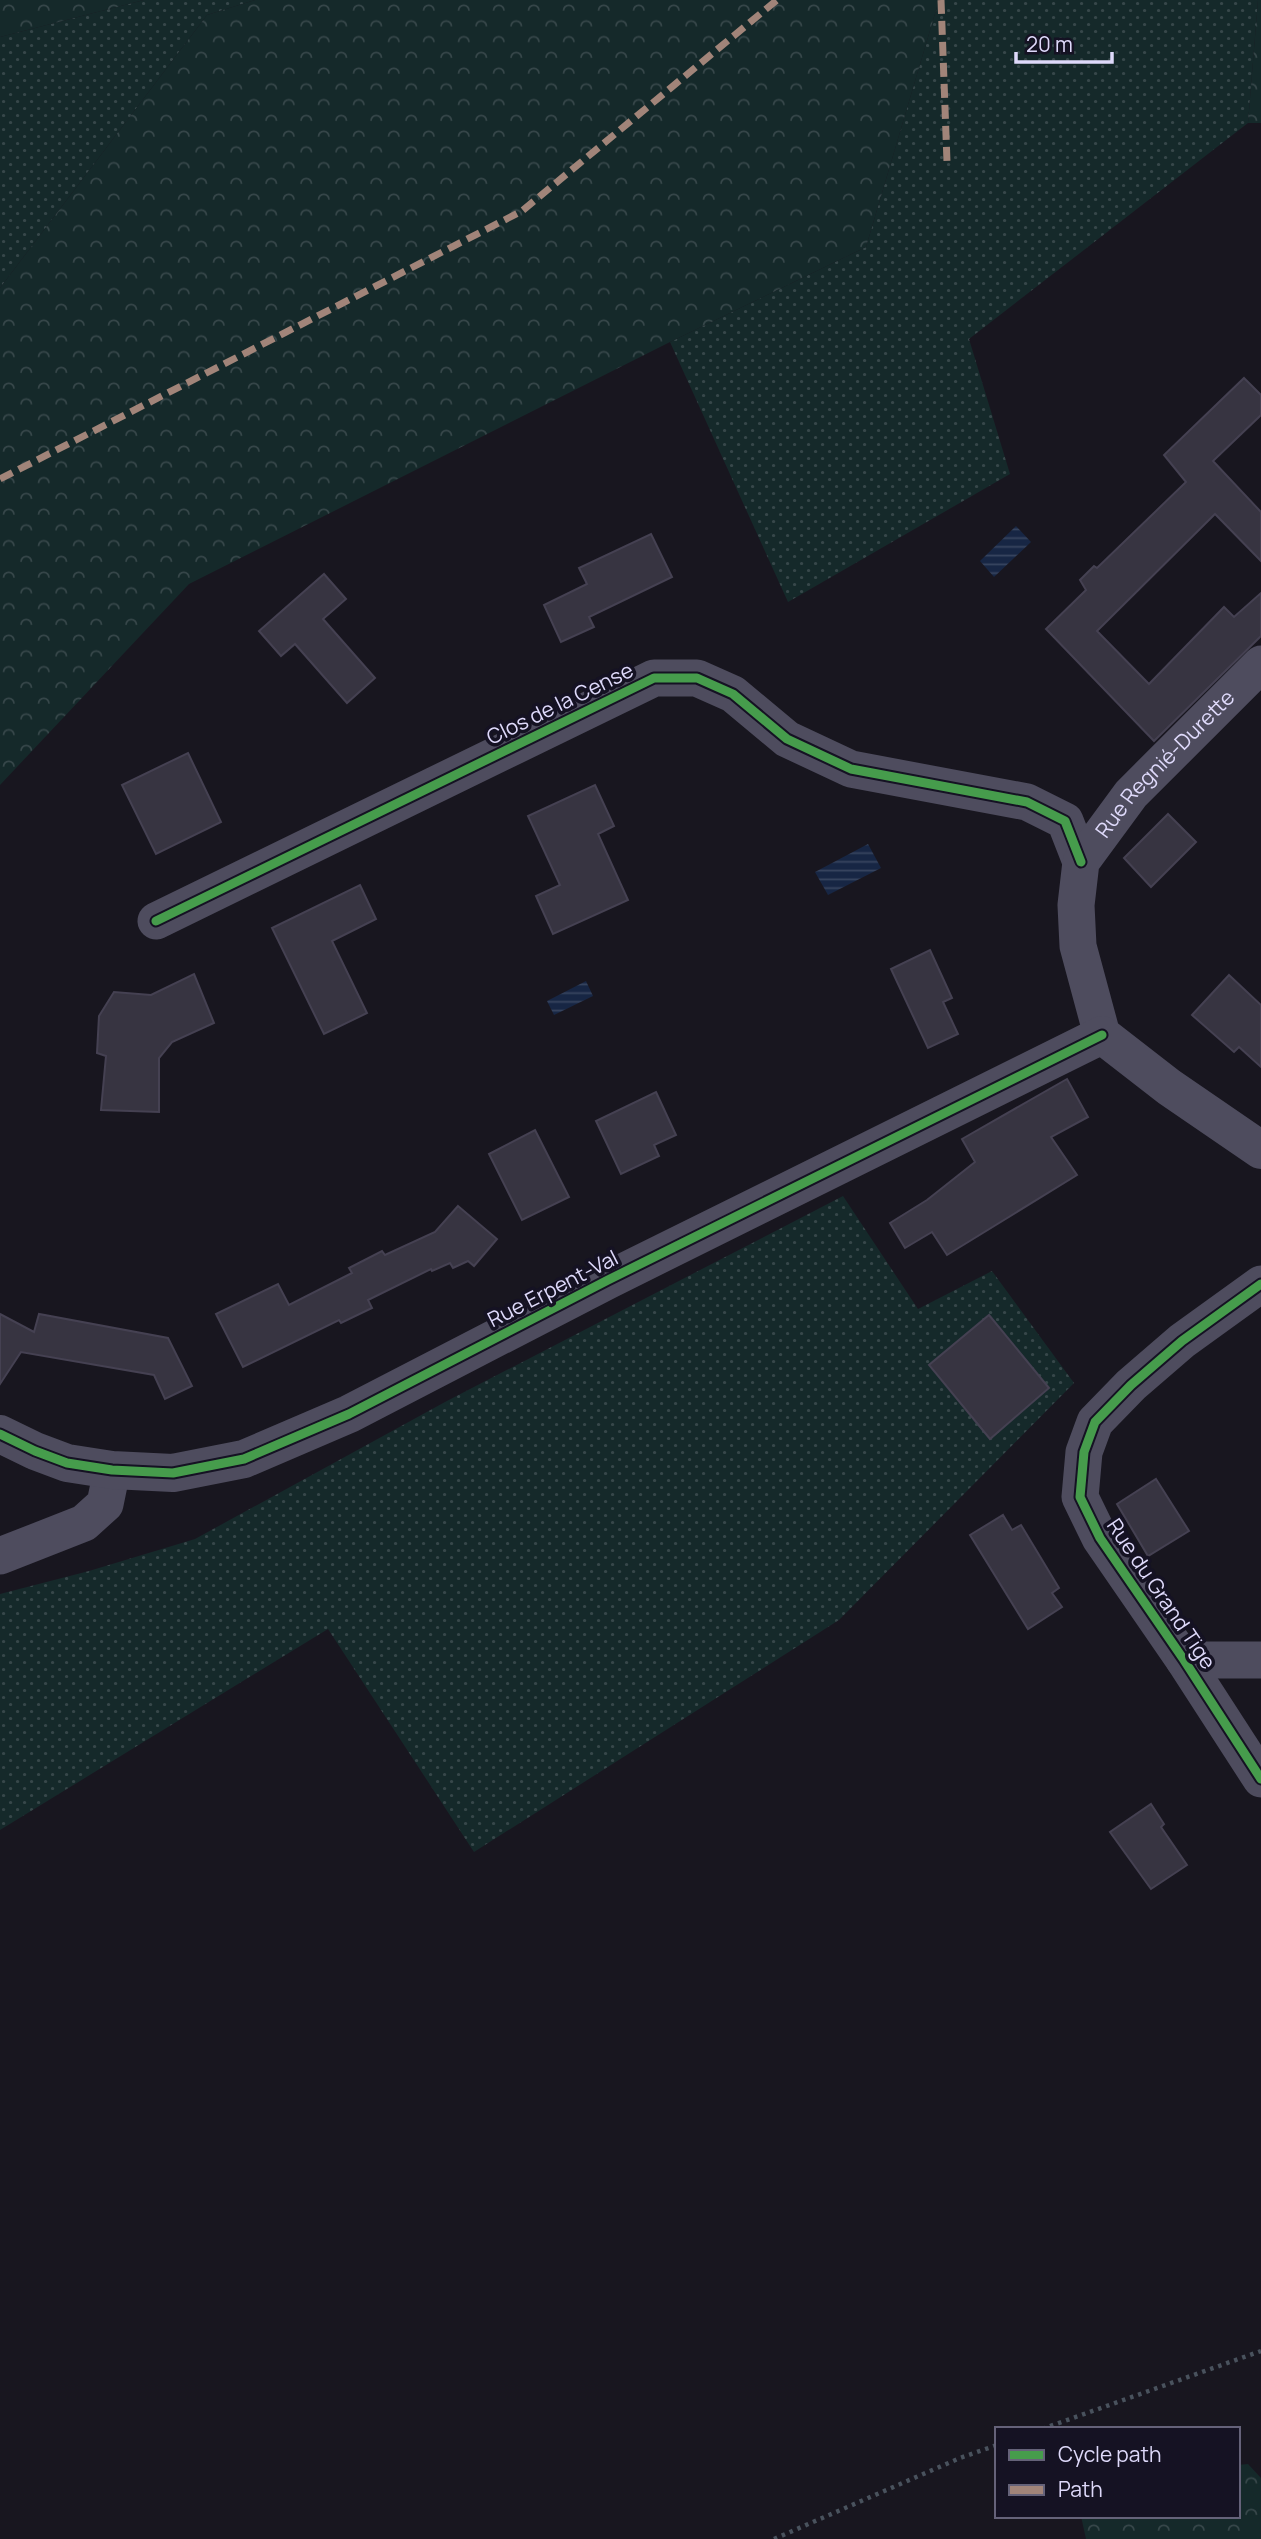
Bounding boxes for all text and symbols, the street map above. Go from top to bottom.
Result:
scale bar [1016,21,1112,65]
text: 20 m [1026,30,1073,58]
street label: Clos de la Cense [482,655,638,751]
street label: Rue Regnié-Durette [1089,683,1240,843]
street label: Rue Erpent-Val [482,1243,623,1333]
street label: Rue du Grand Tige [1101,1513,1223,1674]
legend [995,2427,1240,2518]
text: Cycle path [1058,2440,1161,2468]
text: Path [1058,2475,1103,2503]

